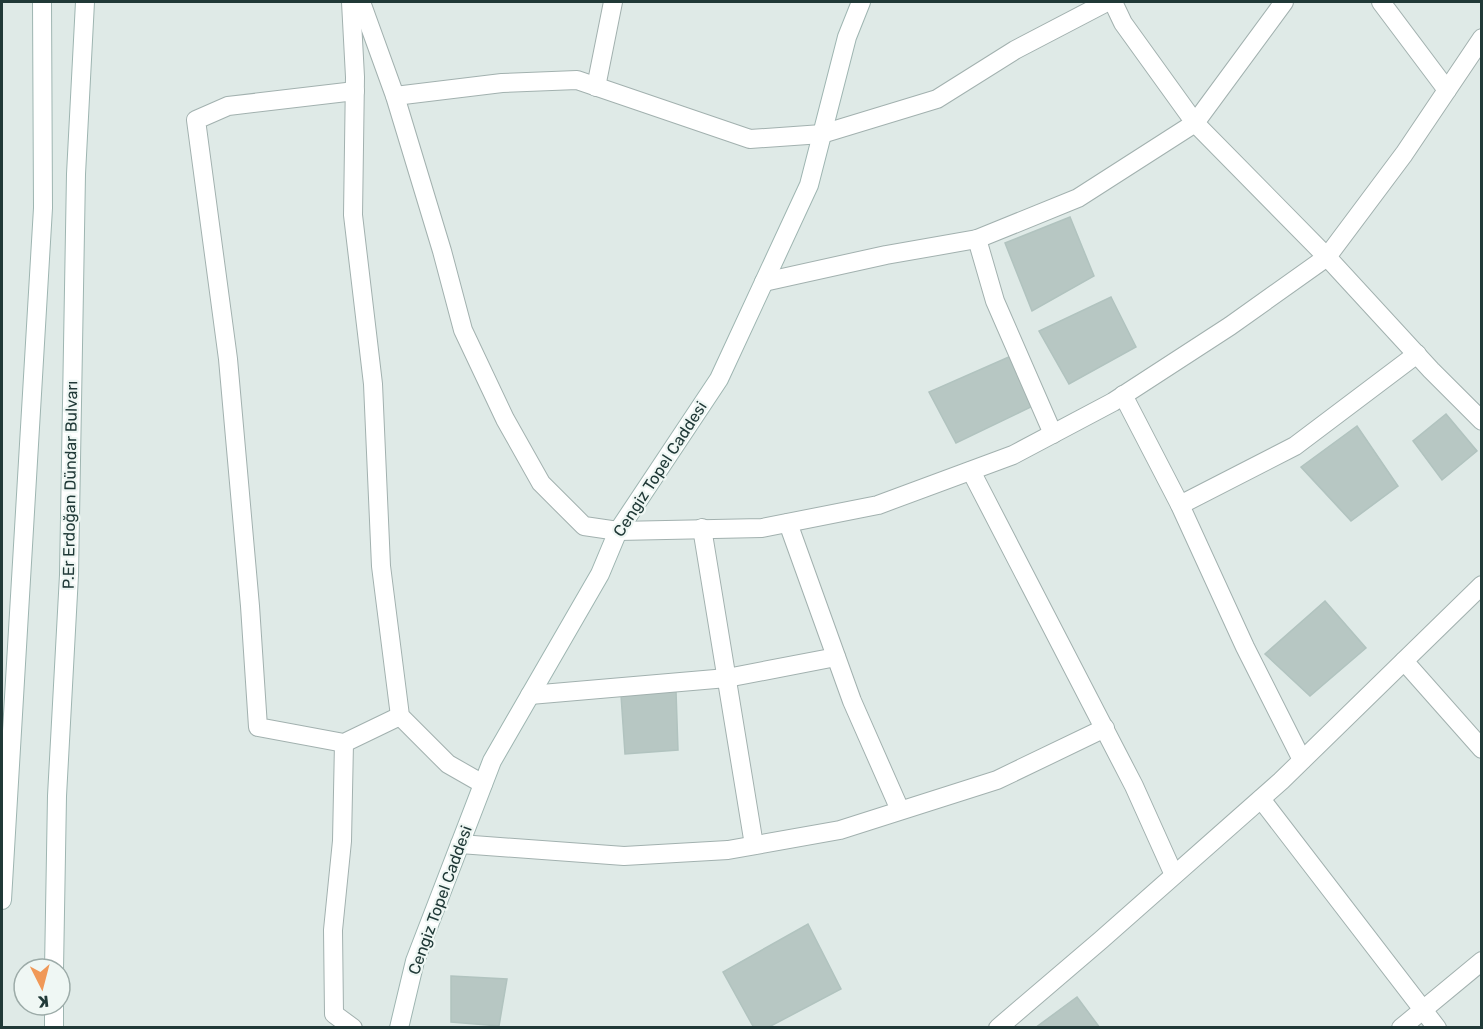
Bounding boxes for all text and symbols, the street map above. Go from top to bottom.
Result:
street label: P.Er Erdoğan Dündar Bulvarı [59,381,81,589]
street label: Cengiz Topel Caddesi [609,398,711,540]
street label: Cengiz Topel Caddesi [404,823,476,977]
north arrow [12,957,72,1017]
text: K [37,991,50,1011]

